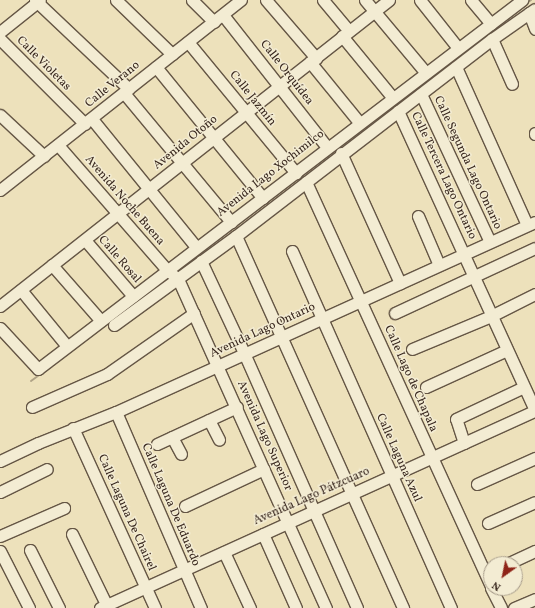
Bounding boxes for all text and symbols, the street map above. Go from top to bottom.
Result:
street label: Calle Violetas [13,34,73,94]
street label: Calle Orquídea [256,38,316,108]
street label: Calle Verano [83,59,143,111]
street label: Calle Jazmín [226,69,278,129]
street label: Calle Segunda Lago Ontario [430,94,504,232]
street label: Calle Tercera Lago Ontario [407,110,479,242]
street label: Avenida Otoño [151,113,221,173]
street label: Avenida Lago Xochimilco [214,128,328,220]
street label: Avenida Noche Buena [81,153,167,249]
street label: Calle Rosal [94,233,144,287]
street label: Avenida Lago Ontario [208,300,318,362]
street label: Calle Lago de Chapala [380,324,440,434]
street label: Avenida Lago Superior [233,379,295,493]
street label: Calle Laguna Azul [372,412,424,504]
street label: Calle Laguna De Eduardo [138,441,202,569]
street label: Calle Laguna De Chairel [94,453,158,573]
street label: Avenida Lago Pátzcuaro [252,465,372,529]
north arrow [483,556,523,596]
text: N [489,577,504,594]

